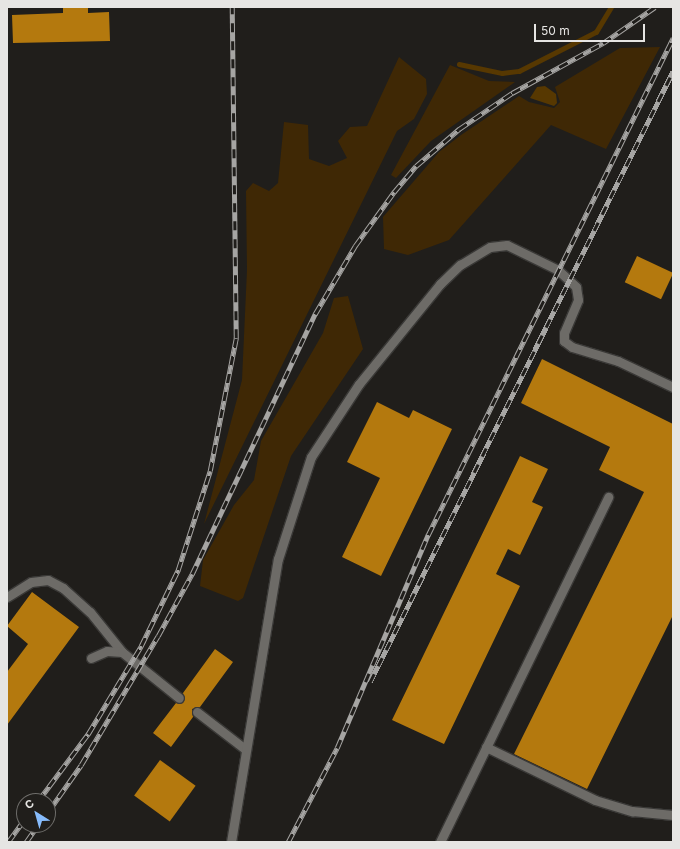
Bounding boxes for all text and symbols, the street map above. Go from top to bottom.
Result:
scale bar [536,16,647,42]
text: 50 m [541,23,570,38]
north arrow [16,793,56,833]
text: С [22,796,37,812]

